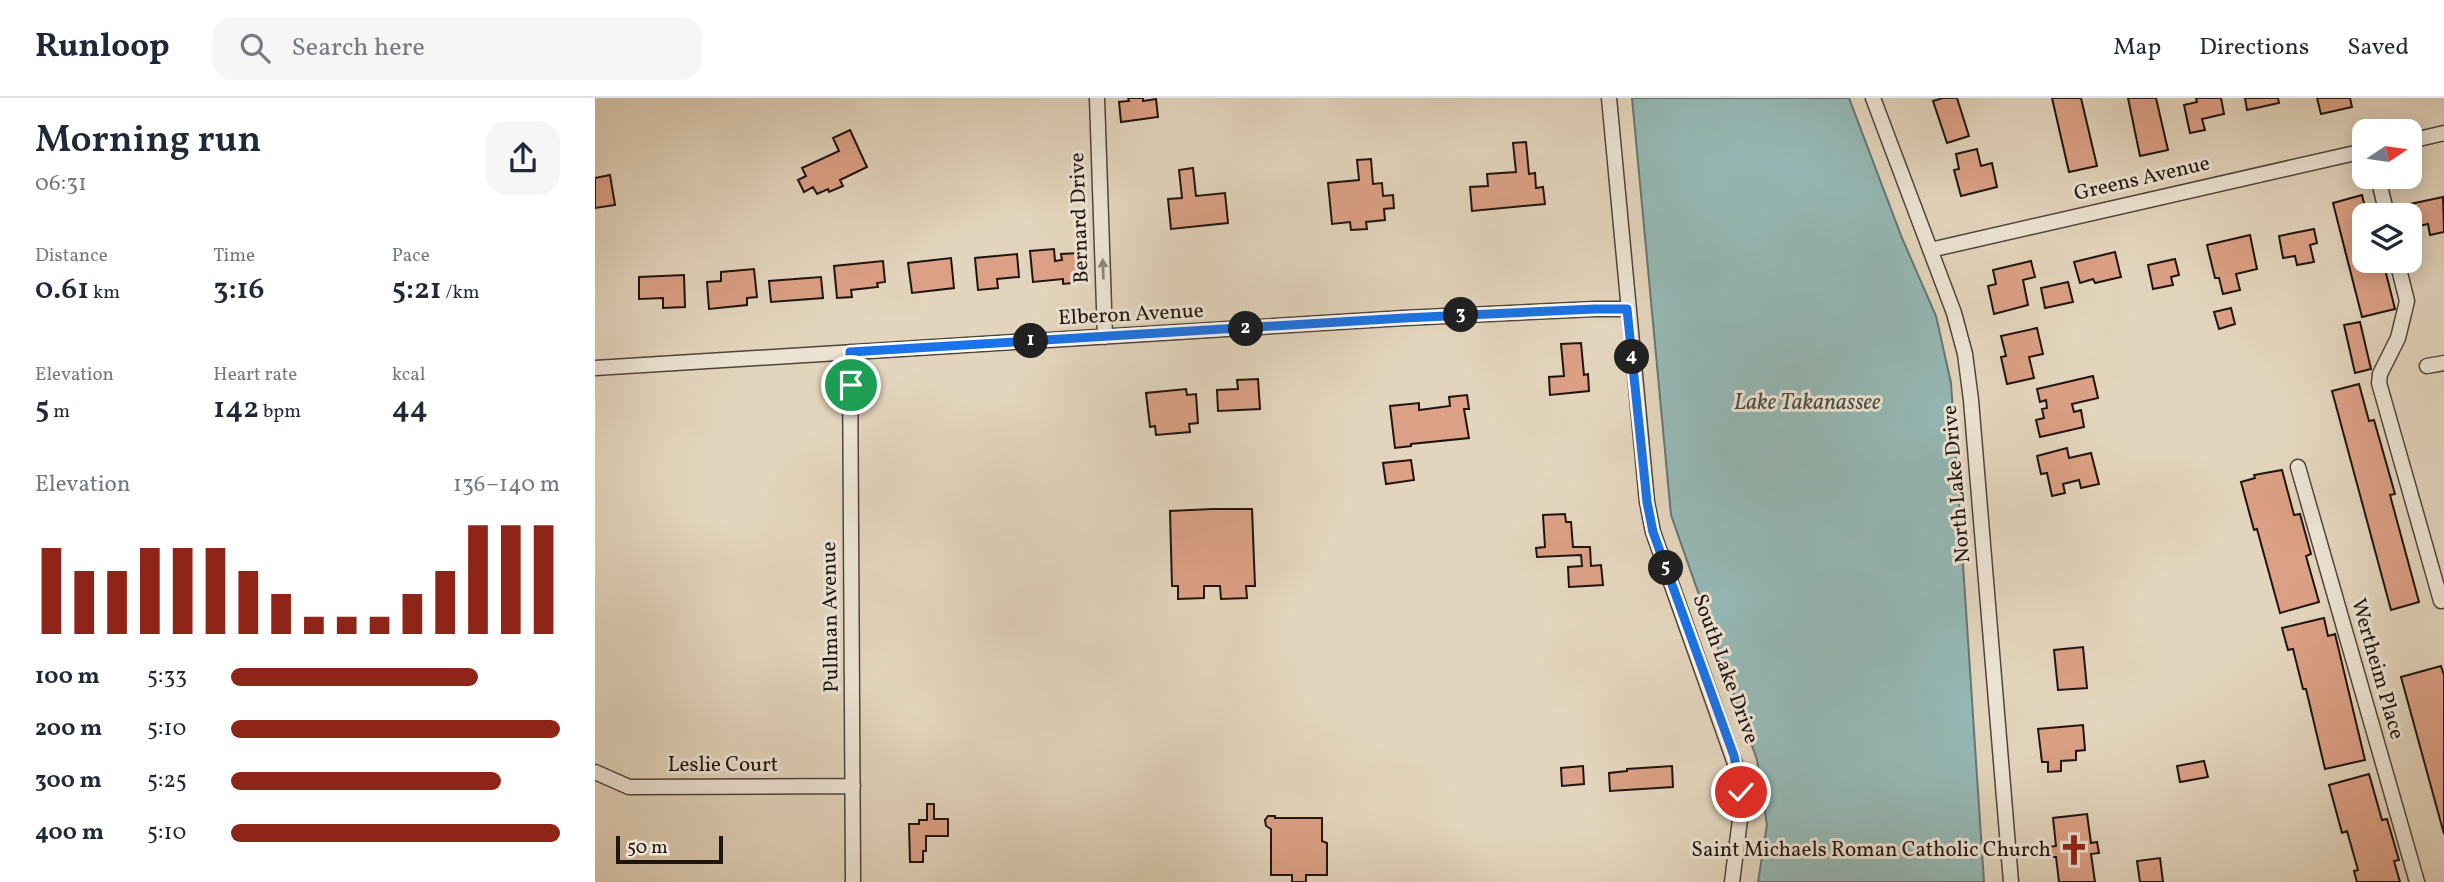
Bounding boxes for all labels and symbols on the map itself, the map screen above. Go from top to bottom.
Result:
north arrow [2352,119,2422,189]
street label: Greens Avenue [2071,149,2213,209]
street label: Bernard Drive [1063,152,1097,284]
one-way arrow [1097,258,1108,280]
street label: Elberon Avenue [1057,297,1205,333]
pin: 3 [1443,298,1479,332]
pin: 2 [1229,312,1263,346]
pin: 1 [1013,324,1048,358]
pin: 4 [1615,340,1649,374]
pin [821,355,881,415]
water label: Lake Takanassee [1734,387,1881,419]
street label: North Lake Drive [1936,404,1978,564]
street label: Pullman Avenue [815,541,847,693]
pin: 5 [1649,550,1683,586]
street label: South Lake Drive [1684,590,1766,748]
street label: Wertheim Place [2343,595,2411,743]
street label: Leslie Court [668,751,778,780]
pin [1711,762,1771,822]
scale bar [616,833,723,865]
church icon: Saint Michaels Roman Catholic Church [2057,833,2091,867]
place label: Saint Michaels Roman Catholic Church [1691,836,2051,865]

